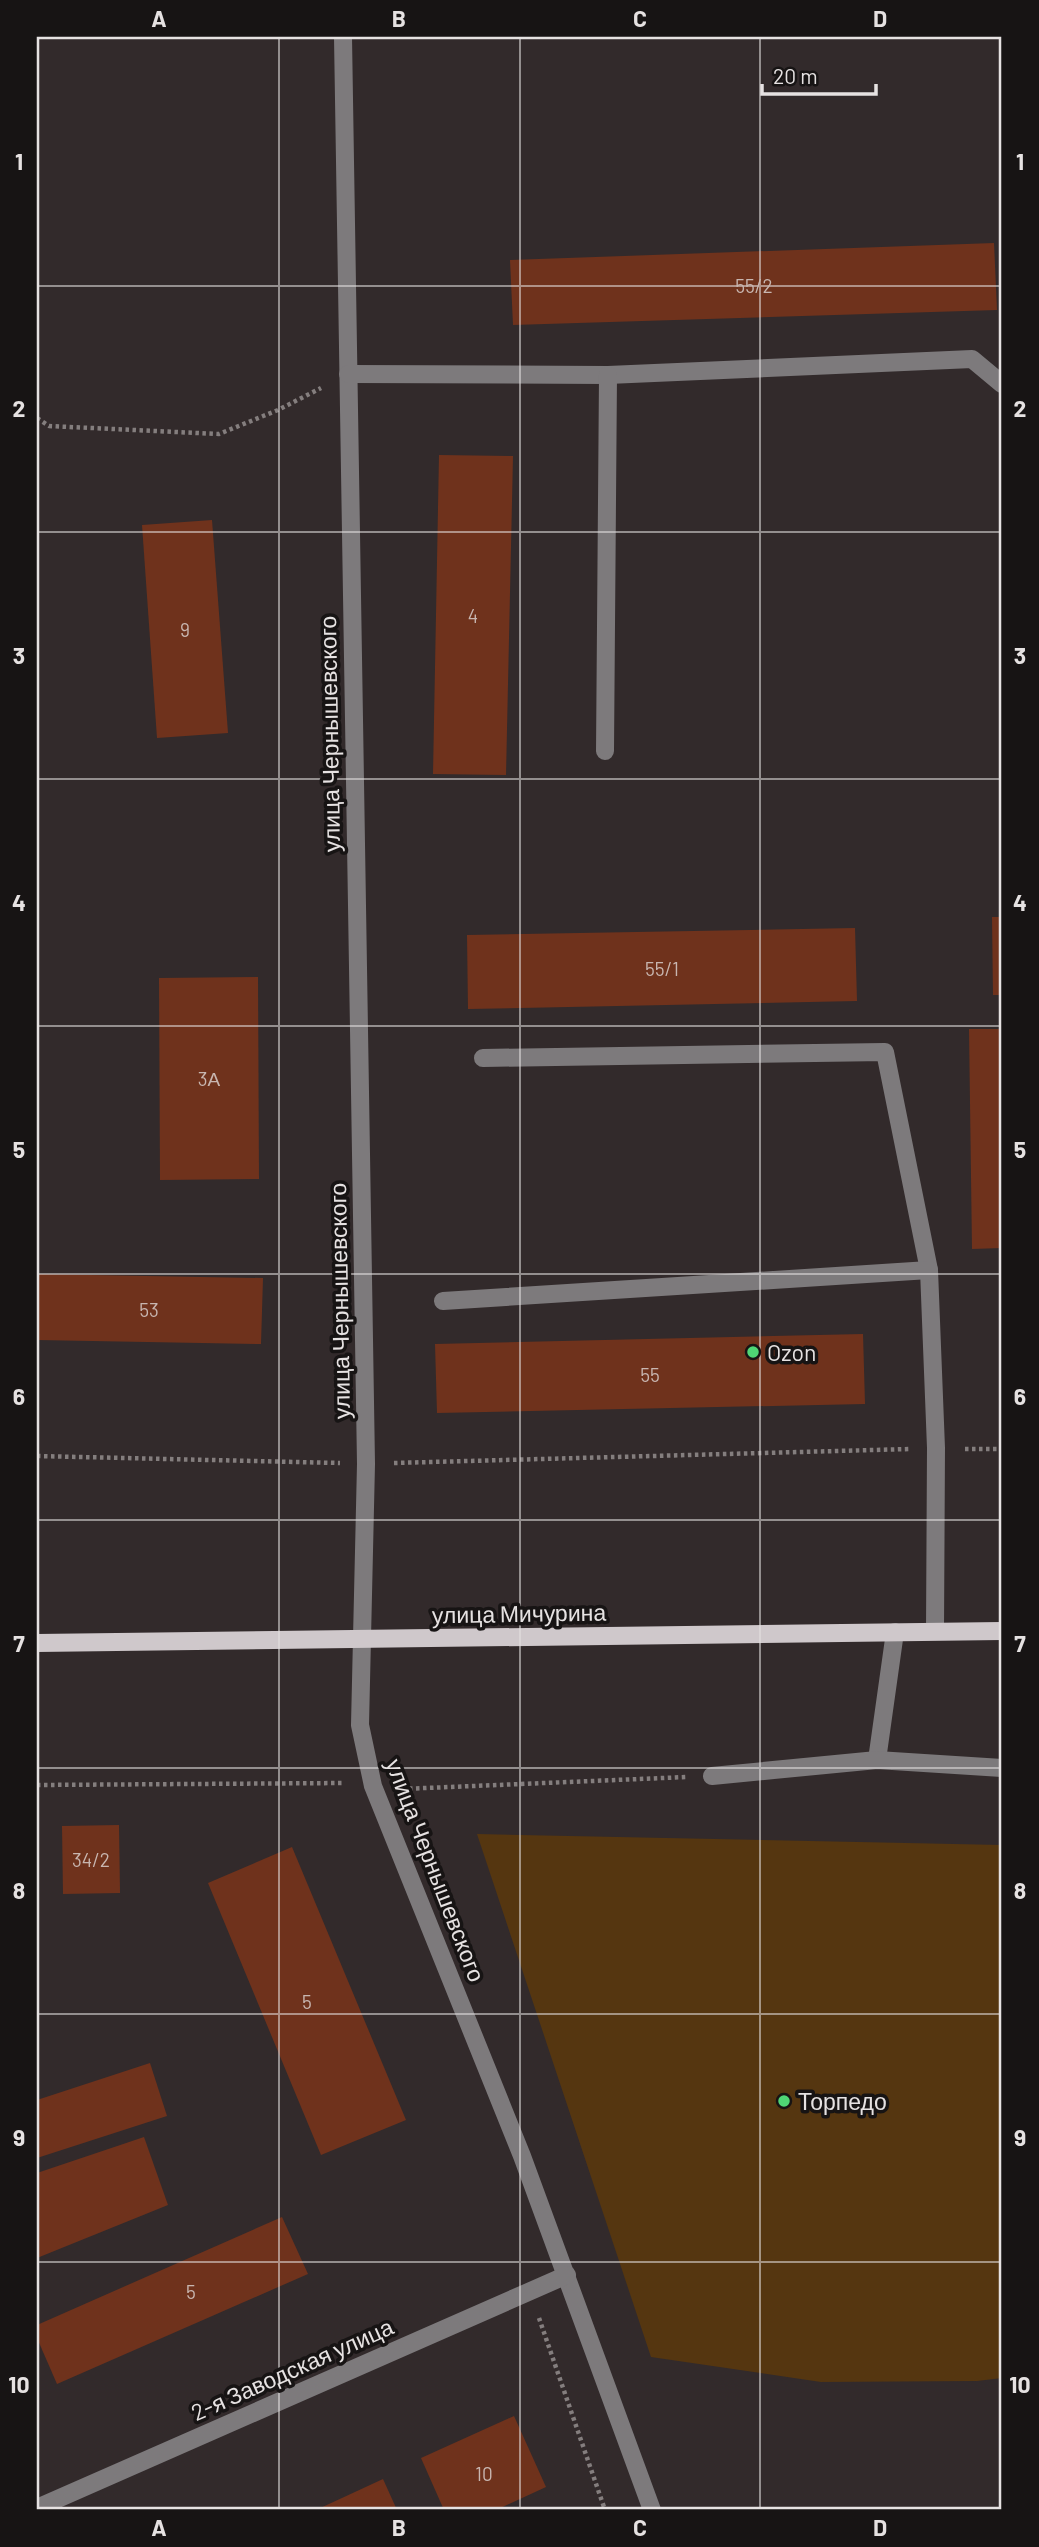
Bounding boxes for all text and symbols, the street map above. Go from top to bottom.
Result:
text: A [151,4,167,32]
text: B [392,4,406,32]
text: C [633,4,647,32]
text: D [873,4,887,32]
scale bar [762,52,876,96]
text: 20 m [773,63,818,88]
text: 1 [15,147,23,175]
text: 1 [1016,147,1024,175]
house number: 55/2 [735,274,773,297]
text: 2 [13,394,25,422]
text: 2 [1014,394,1026,422]
house number: 4 [468,604,478,627]
street label: улица Чернышевского [313,616,345,852]
house number: 9 [180,618,190,641]
text: 3 [13,641,25,669]
text: 3 [1014,641,1026,669]
text: 4 [12,888,26,916]
text: 4 [1013,888,1027,916]
house number: 55/1 [645,957,679,980]
house number: 3А [198,1067,221,1090]
text: 5 [13,1135,25,1163]
text: 5 [1014,1135,1026,1163]
street label: улица Чернышевского [323,1183,355,1419]
house number: 53 [139,1298,159,1321]
place label: Ozon [767,1338,816,1366]
marker: Ozon [745,1344,761,1360]
house number: 55 [640,1363,660,1386]
text: 6 [13,1382,25,1410]
text: 6 [1014,1382,1026,1410]
street label: улица Мичурина [432,1597,607,1629]
text: 7 [13,1629,25,1657]
text: 7 [1014,1629,1026,1657]
street label: улица Чернышевского [381,1755,491,1985]
house number: 34/2 [72,1848,110,1871]
text: 8 [13,1876,25,1904]
text: 8 [1014,1876,1026,1904]
house number: 5 [302,1990,312,2013]
place label: Торпедо [798,2087,887,2115]
marker: Торпедо [776,2093,792,2109]
text: 9 [13,2123,25,2151]
text: 9 [1014,2123,1026,2151]
house number: 5 [186,2280,196,2303]
street label: 2-я Заводская улица [187,2312,397,2426]
text: 10 [8,2370,30,2398]
text: 10 [1009,2370,1031,2398]
house number: 10 [475,2462,493,2485]
text: A [151,2513,167,2541]
text: B [392,2513,406,2541]
text: C [633,2513,647,2541]
text: D [873,2513,887,2541]

